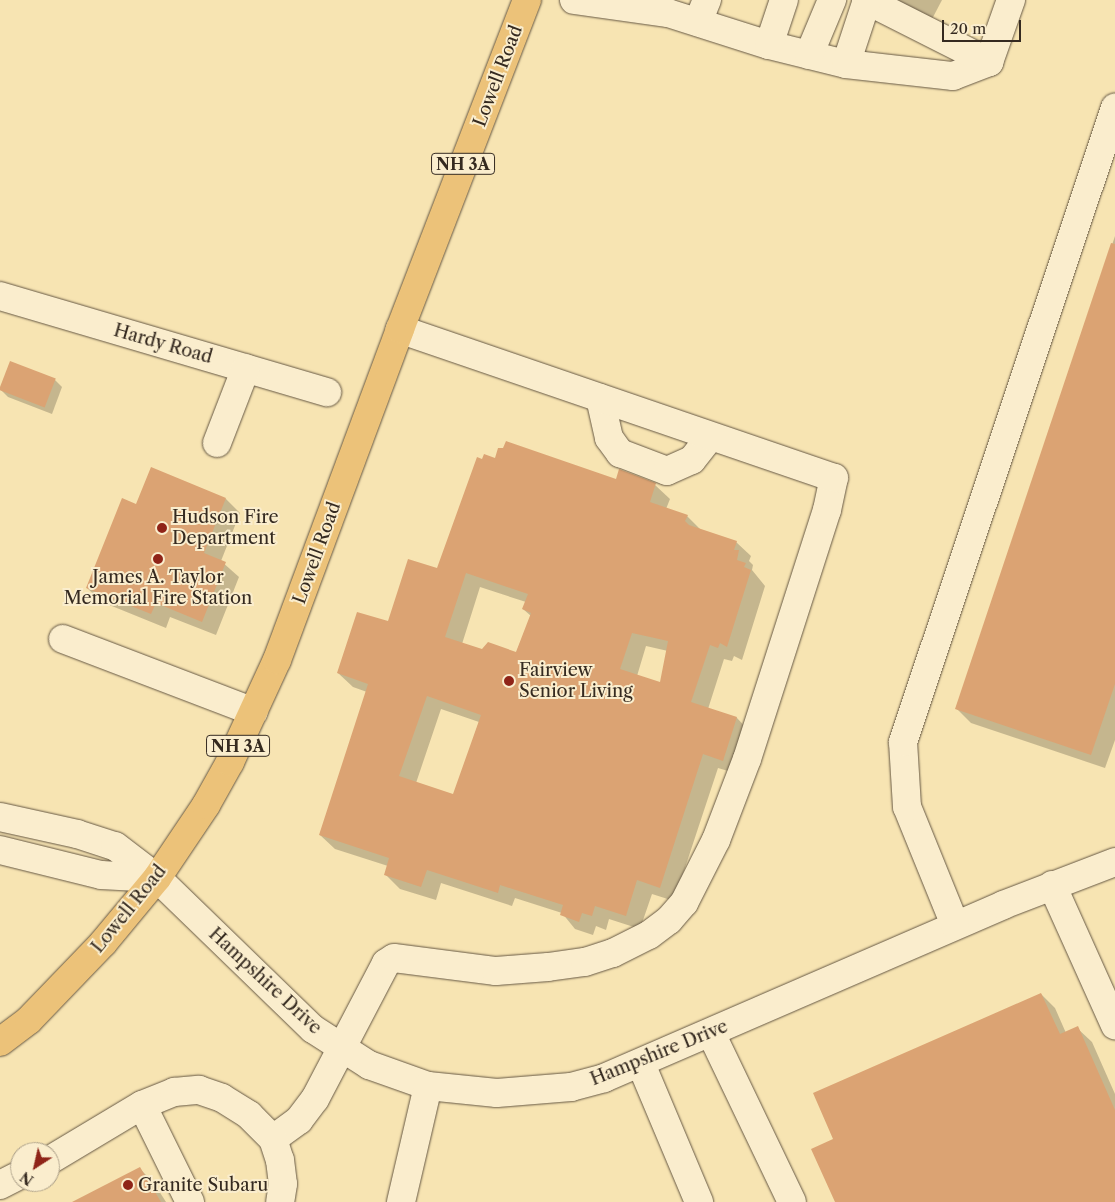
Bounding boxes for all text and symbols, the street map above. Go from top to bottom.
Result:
scale bar [945,10,1024,42]
text: 20 m [950,19,986,38]
street label: Lowell Road [469,22,527,130]
road number: NH 3A [430,150,496,178]
street label: Hardy Road [111,320,215,368]
street label: Lowell Road [289,499,345,607]
place label: Hudson Fire Department [172,507,279,550]
marker: Hudson Fire Department [156,522,168,534]
marker: James A. Taylor Memorial Fire Station [152,553,164,565]
place label: James A. Taylor Memorial Fire Station [64,567,252,610]
place label: Fairview Senior Living [519,660,633,702]
marker: Fairview Senior Living [503,675,515,687]
road number: NH 3A [206,732,270,759]
street label: Lowell Road [87,861,171,957]
street label: Hampshire Drive [204,923,326,1039]
street label: Hampshire Drive [587,1016,731,1090]
north arrow [10,1142,60,1192]
text: N [17,1168,37,1189]
place label: Granite Subaru [138,1174,268,1196]
marker: Granite Subaru [122,1179,134,1191]

